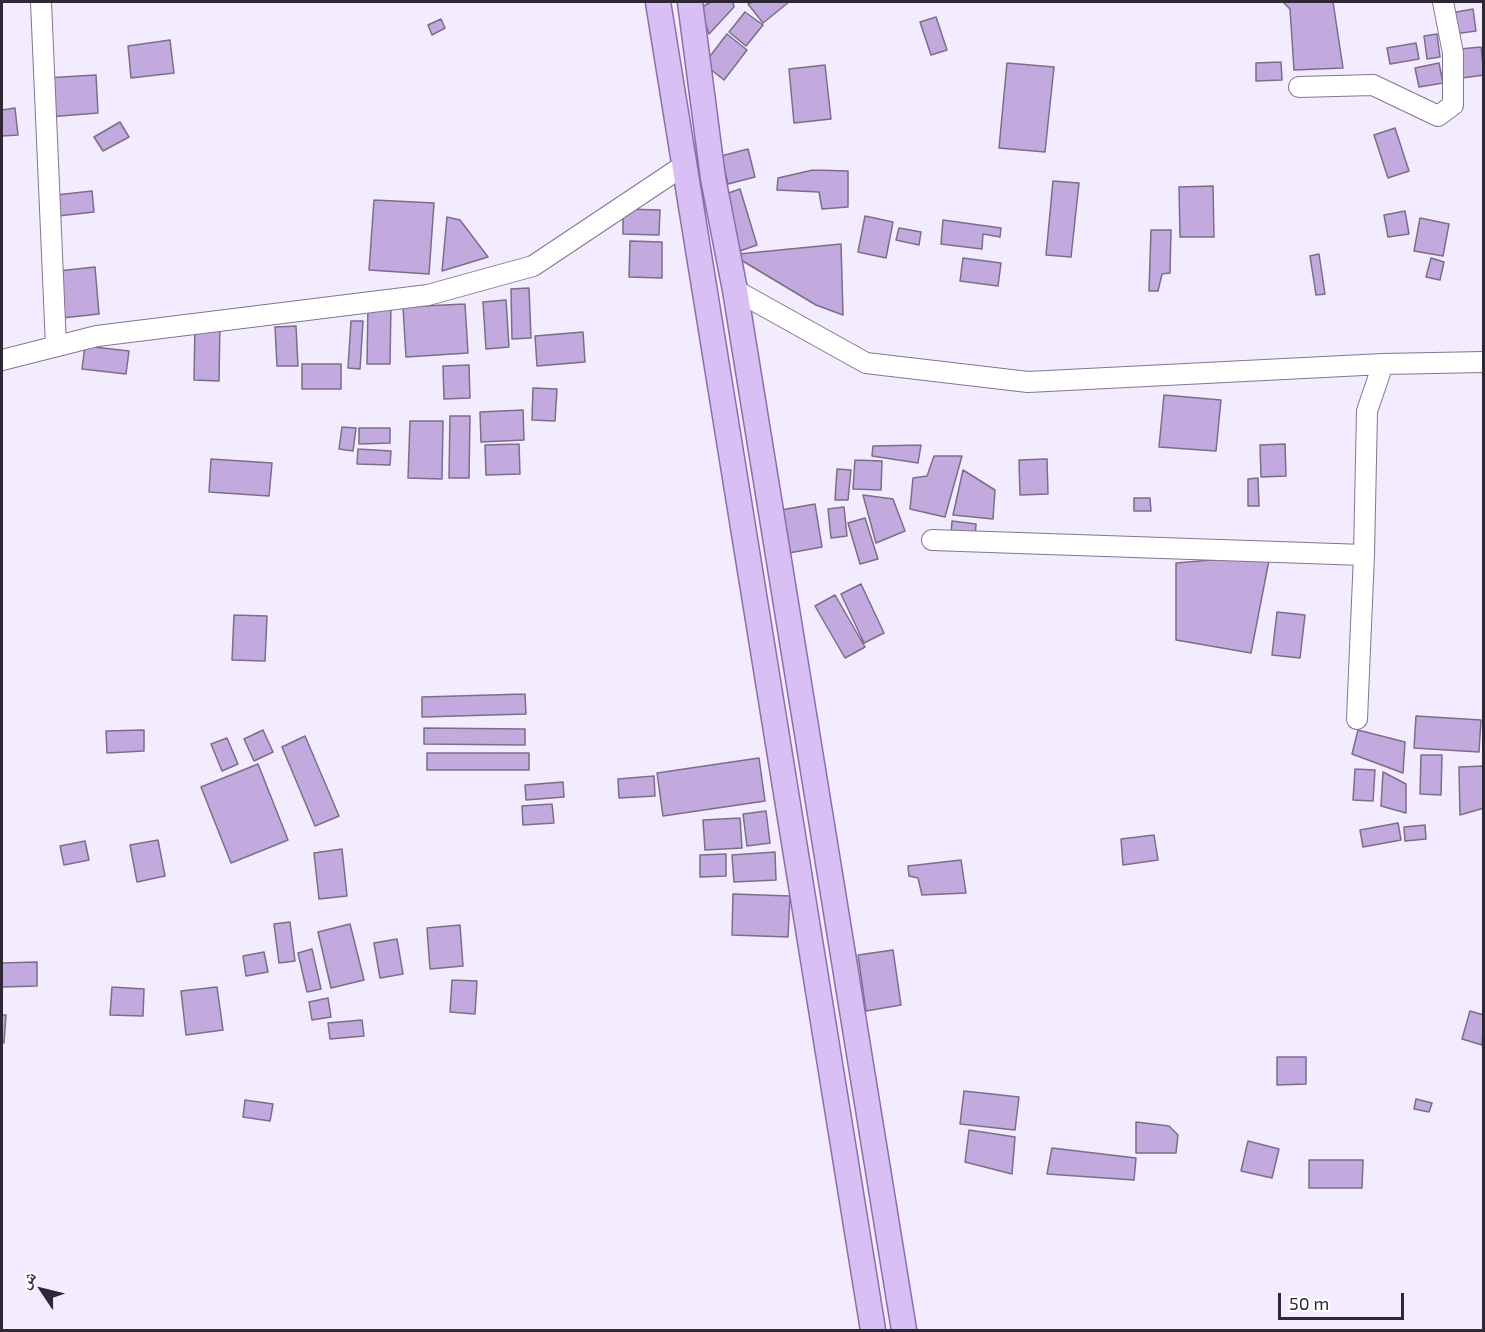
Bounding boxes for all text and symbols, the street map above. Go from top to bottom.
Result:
north arrow [12,1260,72,1320]
text: ش [14,1267,39,1292]
scale bar [1281,1281,1407,1319]
text: 50 m [1289,1292,1329,1314]

